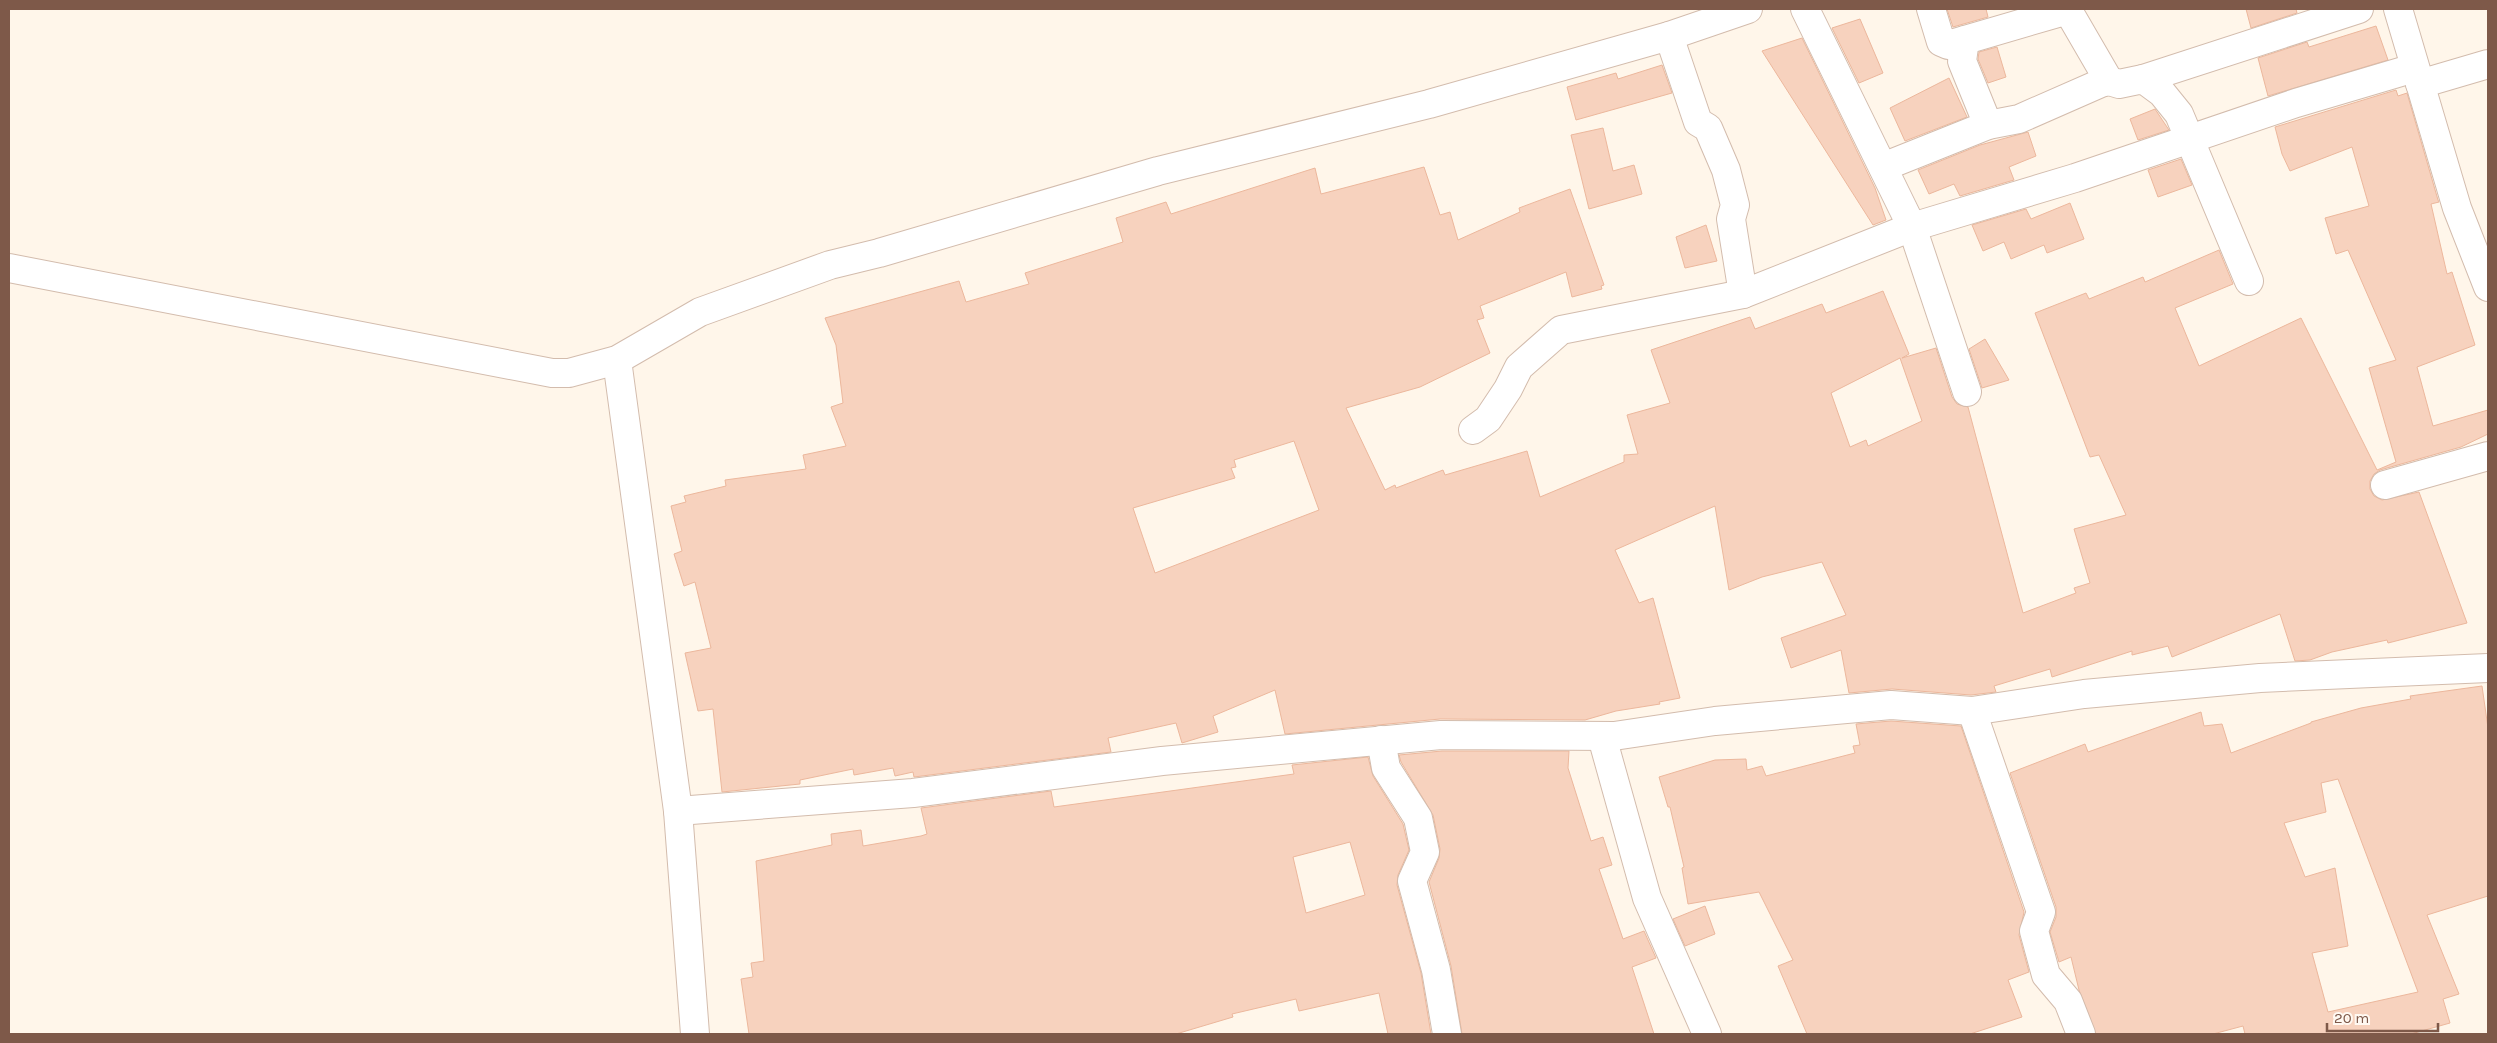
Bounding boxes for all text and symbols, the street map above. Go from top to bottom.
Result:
scale bar [2327,1000,2438,1032]
text: 20 m [2334,1009,2369,1027]

